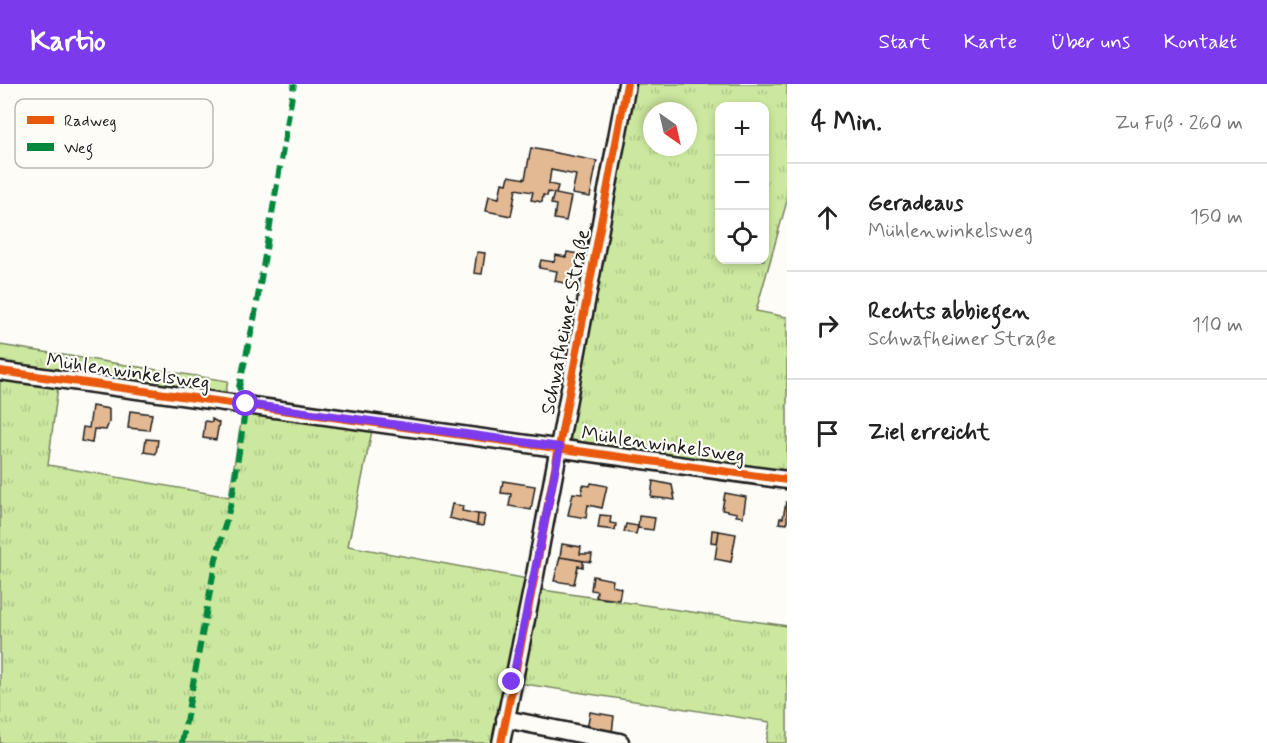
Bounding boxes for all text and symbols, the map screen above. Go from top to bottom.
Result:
text: Kartio [30,24,106,61]
text: Start [879,28,931,56]
text: Karte [964,28,1017,56]
text: Über uns [1050,28,1130,56]
text: Kontakt [1163,28,1237,56]
legend [15,99,213,168]
north arrow [643,102,697,156]
map controls [715,102,769,264]
button: + [715,102,769,156]
text: 4 Min. [811,106,882,140]
text: Zu Fuß · 260 m [1115,110,1243,137]
text: Radweg [64,111,116,132]
text: Weg [64,138,93,160]
button: − [715,156,769,210]
text: Geradeaus [868,190,963,218]
icon: ahead [811,201,844,234]
text: 150 m [1190,204,1243,231]
button: locate [715,210,769,264]
text: Mühlenwinkelsweg [868,218,1033,245]
street label: Schwafheimer Straße [535,227,597,417]
text: Rechts abbiegen [868,298,1029,326]
icon: right [811,309,844,342]
text: 110 m [1192,312,1243,339]
text: Schwafheimer Straße [868,326,1056,353]
street label: Mühlenwinkelsweg [45,347,211,397]
route start [232,390,258,416]
icon: arrive [811,417,844,450]
text: Ziel erreicht [868,419,990,447]
street label: Mühlenwinkelsweg [580,420,746,470]
route end [498,668,524,694]

